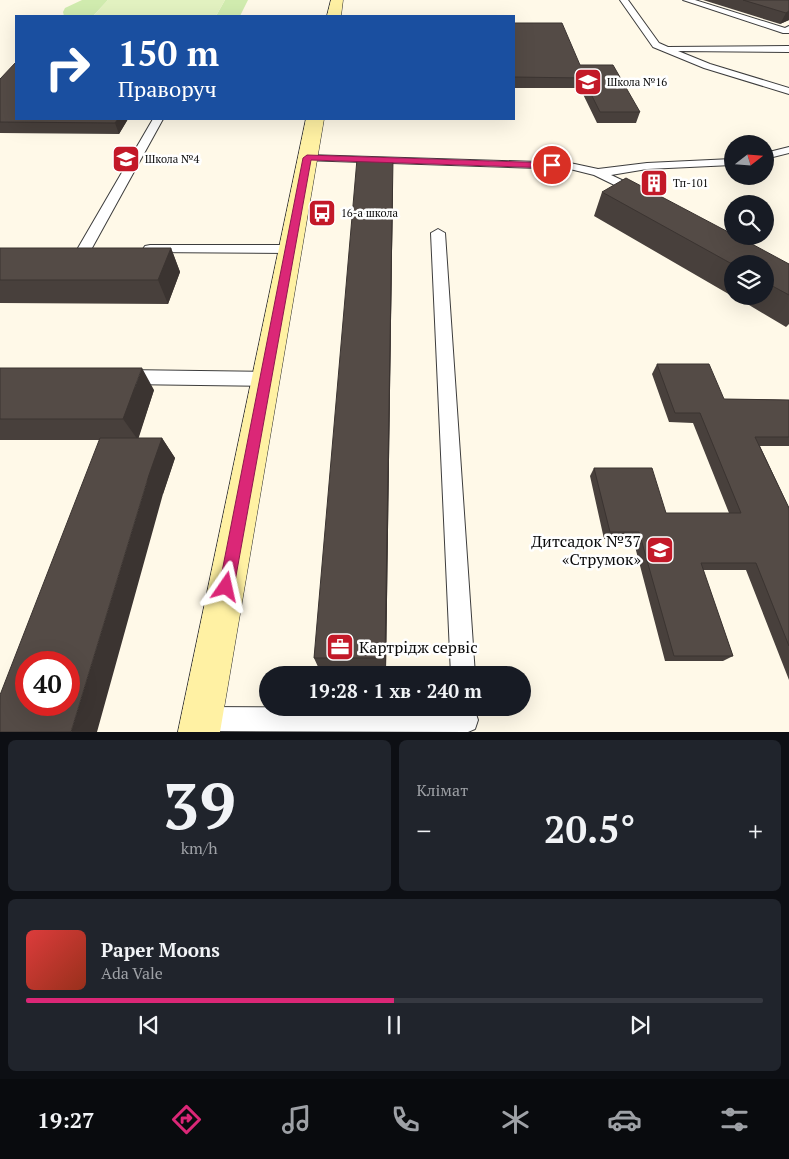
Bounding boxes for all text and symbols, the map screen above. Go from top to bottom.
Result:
text: 150 m [118,30,219,76]
icon: right [35,35,100,100]
school or university icon: Школа №16 [573,67,603,97]
text: Праворуч [118,74,217,103]
place label: Школа №16 [607,75,667,89]
north arrow [724,135,774,185]
map controls [724,135,774,305]
school or university icon: Школа №4 [111,144,141,174]
pin [531,144,573,186]
icon: arrive [538,151,566,179]
place label: Школа №4 [145,152,199,166]
building icon: Тп-101 [639,168,669,198]
place label: Тп-101 [673,176,708,190]
button: search [724,195,774,245]
bus stop icon: 16-а школа [307,198,337,228]
place label: 16-а школа [341,206,398,220]
button: layers [724,255,774,305]
place label: Дитсадок №37 «Струмок» [531,530,641,570]
school or university icon: Дитсадок №37 «Струмок» [645,535,675,565]
position arrow [199,560,251,612]
office icon: Картрiдж сервiс [325,632,355,662]
place label: Картрiдж сервiс [359,636,478,658]
speed limit sign: 40 [15,651,80,716]
text: 19:28 · 1 хв · 240 m [308,678,482,703]
text: 39 [163,761,236,848]
text: Клімат [417,779,468,801]
text: 20.5° [544,804,635,854]
text: − [417,812,431,849]
text: + [748,812,763,849]
text: km/h [181,837,218,859]
text: Paper Moons [101,937,220,962]
text: Ada Vale [101,962,163,984]
icon: previous [135,1011,163,1039]
icon: pause [380,1011,408,1039]
icon: next [626,1011,654,1039]
icon: directions [169,1102,204,1137]
icon: music [279,1102,314,1137]
icon: phone [388,1102,423,1137]
icon: climate [498,1102,533,1137]
icon: car [607,1102,642,1137]
icon: filters [717,1102,752,1137]
text: 19:27 [37,1105,95,1134]

